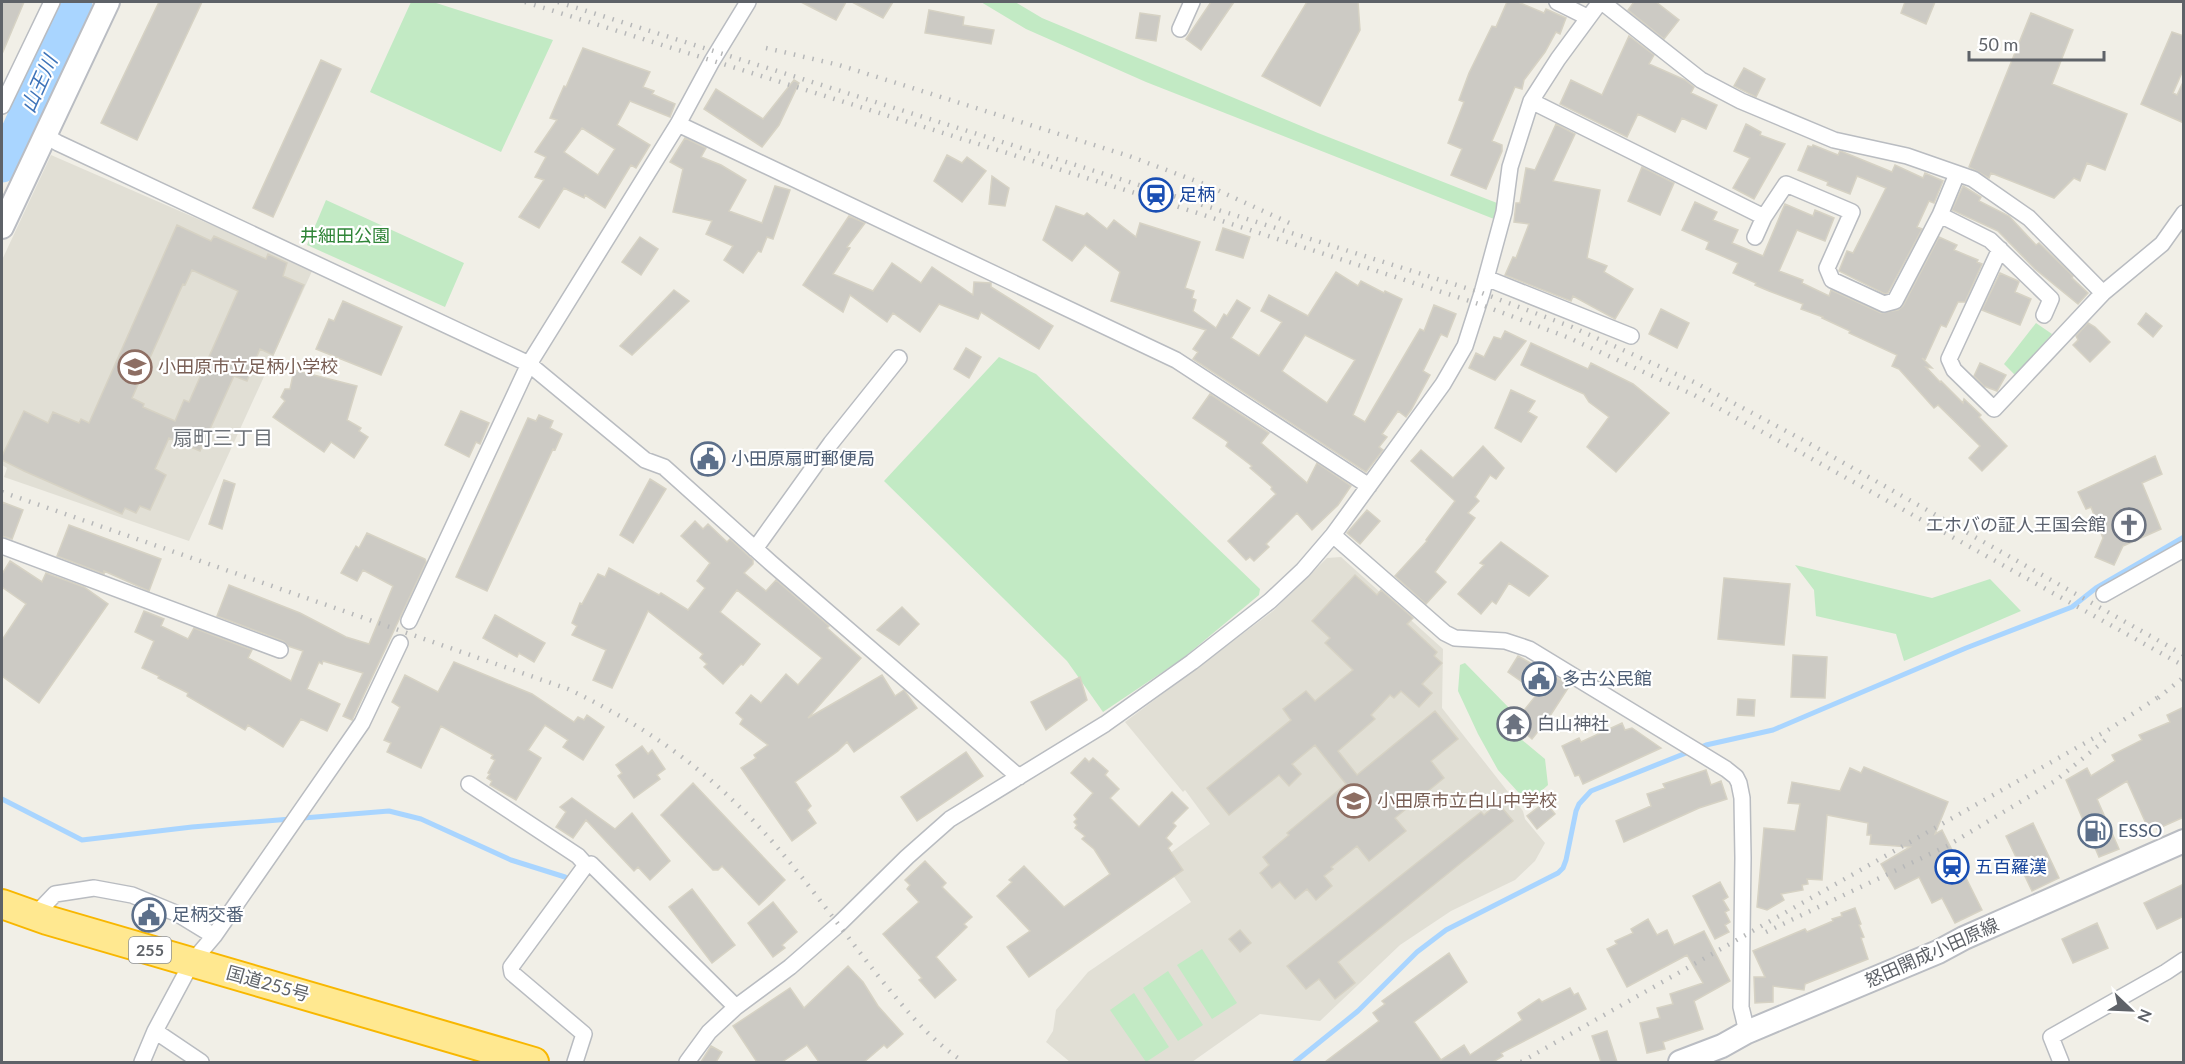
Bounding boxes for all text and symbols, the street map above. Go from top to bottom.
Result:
scale bar [1969,24,2104,62]
text: 50 m [1978,33,2018,55]
water label: 山王川 [15,49,62,116]
station icon: 足柄 [1138,177,1174,213]
place label: 足柄 [1179,183,1215,205]
park label: 井細田公園 [300,224,390,246]
school or university icon: 小田原市立足柄小学校 [117,349,153,385]
place label: 小田原市立足柄小学校 [158,355,338,377]
district label: 扇町三丁目 [173,425,273,449]
public building icon: 小田原扇町郵便局 [690,441,726,477]
place label: 小田原扇町郵便局 [731,447,875,469]
church icon: エホバの証人王国会館 [2111,507,2147,543]
place label: エホバの証人王国会館 [1926,513,2106,535]
public building icon: 多古公民館 [1521,661,1557,697]
place label: 多古公民館 [1562,667,1652,689]
temple icon: 白山神社 [1496,706,1532,742]
place label: 白山神社 [1537,712,1609,734]
school or university icon: 小田原市立白山中学校 [1336,783,1372,819]
place label: 小田原市立白山中学校 [1377,789,1557,811]
fuel station icon: ESSO [2077,813,2113,849]
place label: ESSO [2118,819,2162,841]
station icon: 五百羅漢 [1934,849,1970,885]
place label: 五百羅漢 [1975,855,2047,877]
public building icon: 足柄交番 [131,897,167,933]
place label: 足柄交番 [172,903,244,925]
street label: 怒田開成小田原線 [1861,913,2002,991]
road number: 255 [129,937,171,963]
street label: 国道255号 [224,961,312,1005]
north arrow [2101,980,2161,1040]
text: N [2134,1007,2156,1025]

